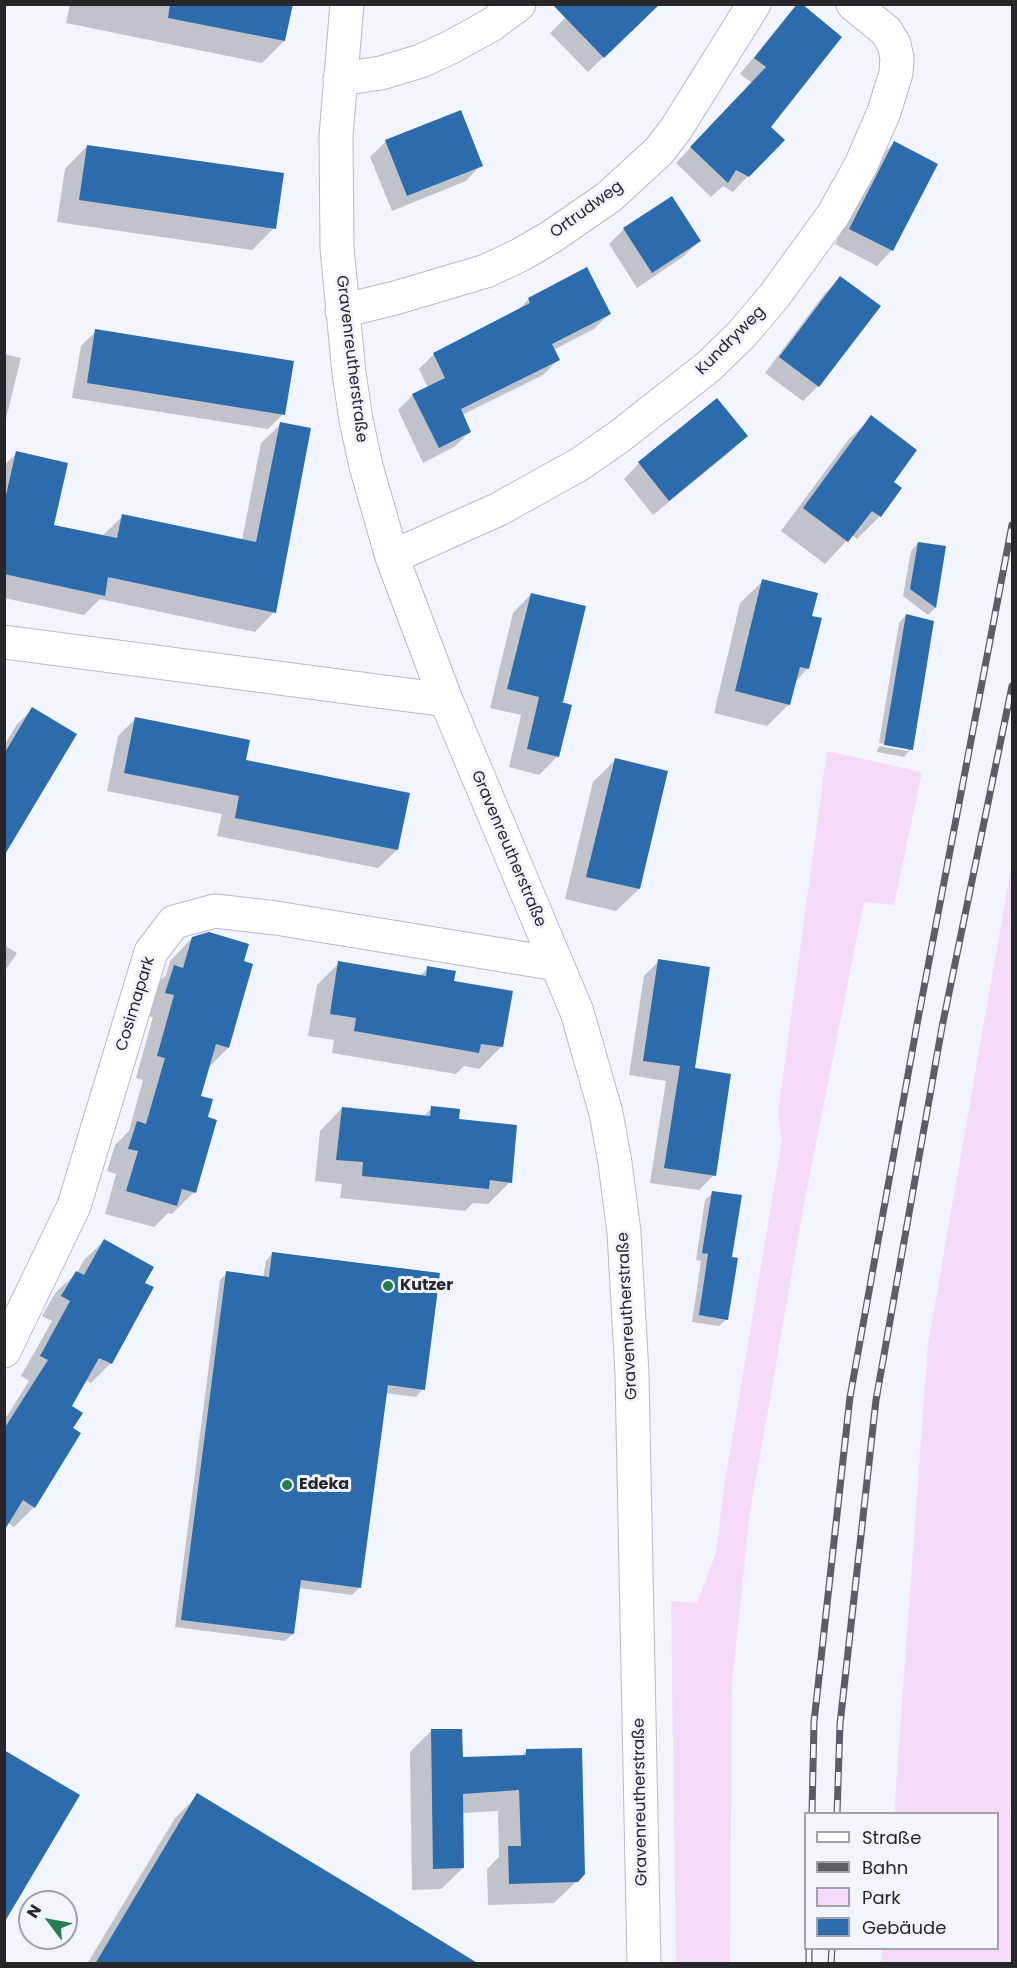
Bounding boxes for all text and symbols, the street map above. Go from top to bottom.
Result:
street label: Ortrudweg [547,177,627,243]
street label: Gravenreutherstraße [331,274,371,444]
street label: Kundryweg [692,302,770,380]
street label: Gravenreutherstraße [466,768,550,930]
street label: Cosimapark [112,954,160,1054]
street label: Gravenreutherstraße [614,1232,642,1400]
place label: Kutzer [400,1276,453,1296]
marker: Kutzer [381,1279,395,1293]
place label: Edeka [299,1475,349,1495]
marker: Edeka [280,1478,294,1492]
street label: Gravenreutherstraße [630,1718,652,1886]
legend [804,1812,999,1950]
text: Straße [862,1825,921,1850]
text: Bahn [862,1855,908,1880]
text: Park [862,1885,901,1910]
north arrow [18,1890,78,1950]
text: N [21,1900,47,1922]
text: Gebäude [862,1915,946,1940]

